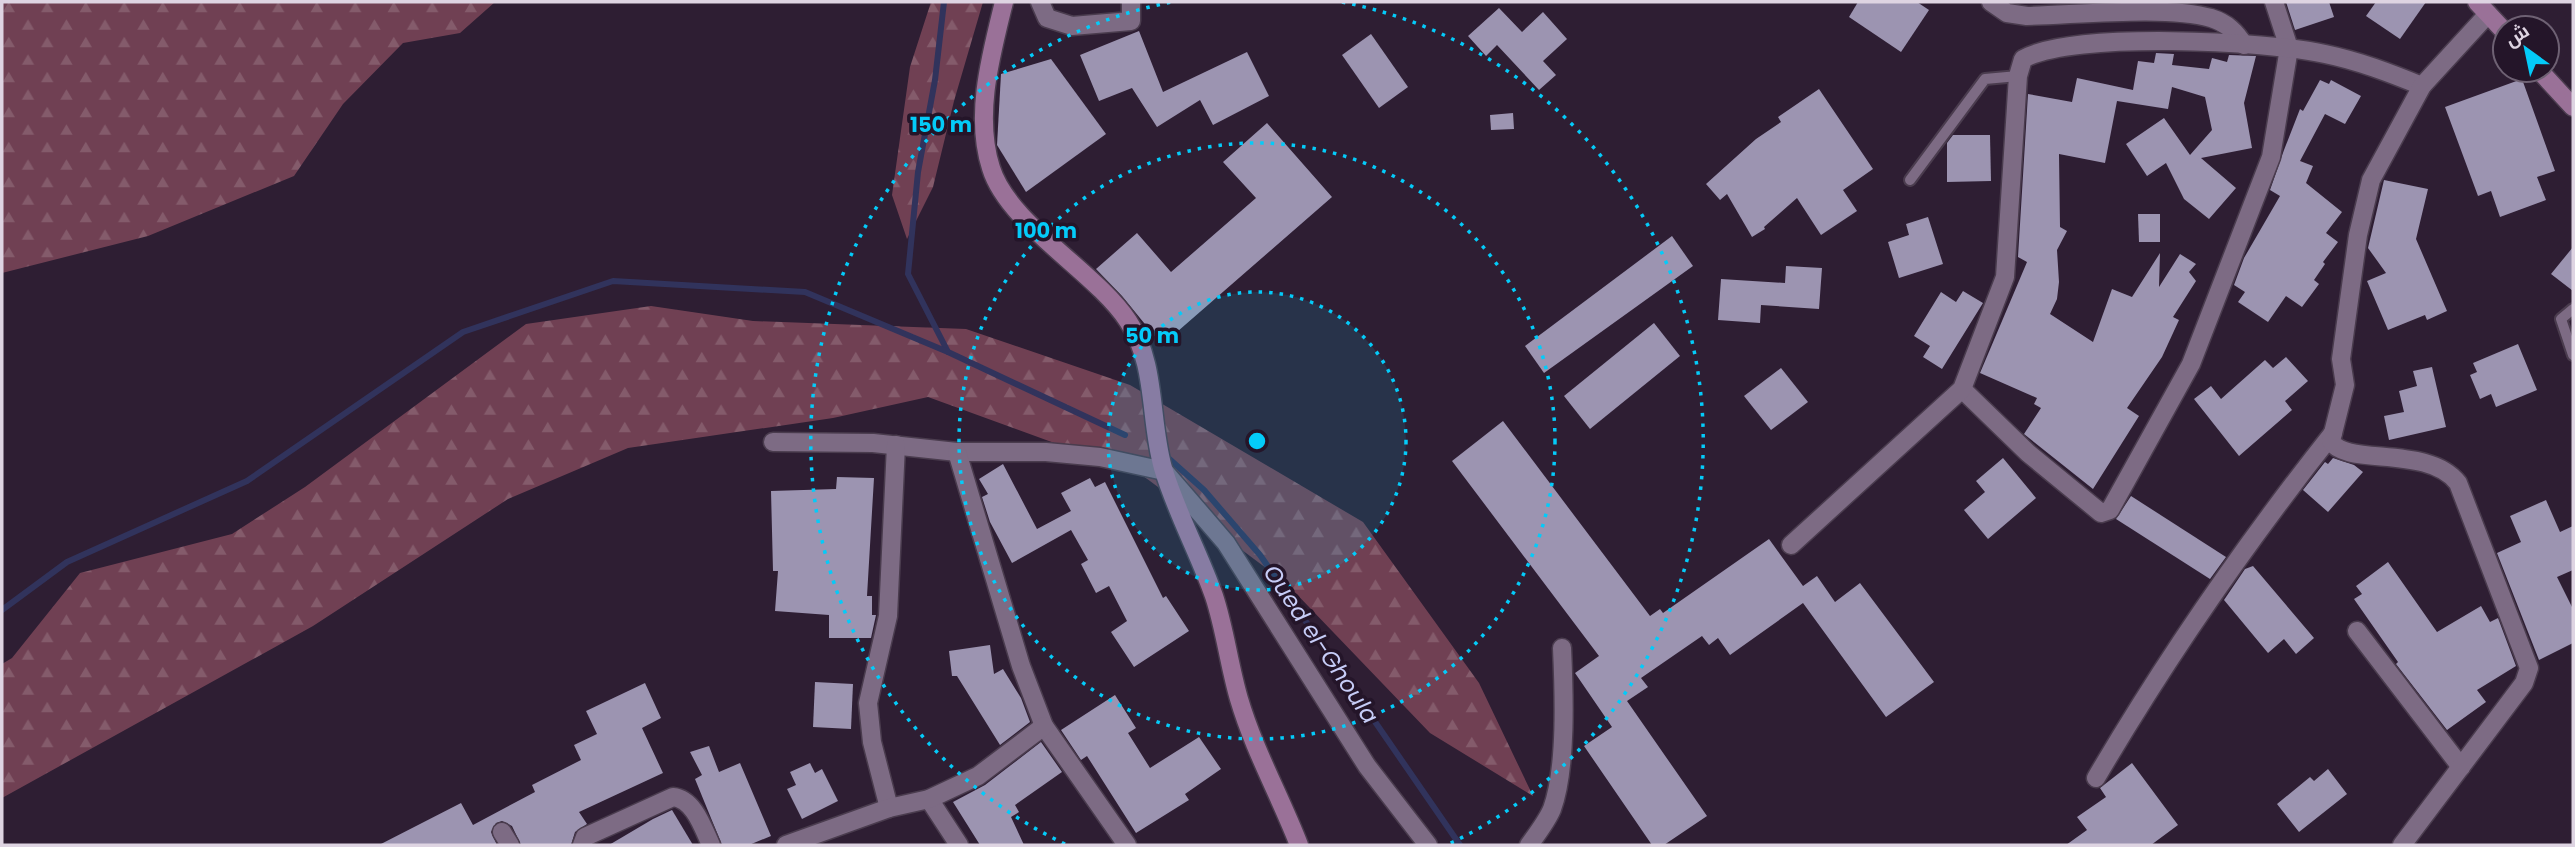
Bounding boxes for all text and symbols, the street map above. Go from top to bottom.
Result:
north arrow [2491,14,2561,84]
text: ش [2499,17,2535,53]
text: 150 m [910,110,972,139]
text: 100 m [1015,216,1077,245]
text: 50 m [1125,321,1179,350]
centre of rings [1245,429,1269,453]
water label: Oued el-Ghoula [1256,558,1386,730]

